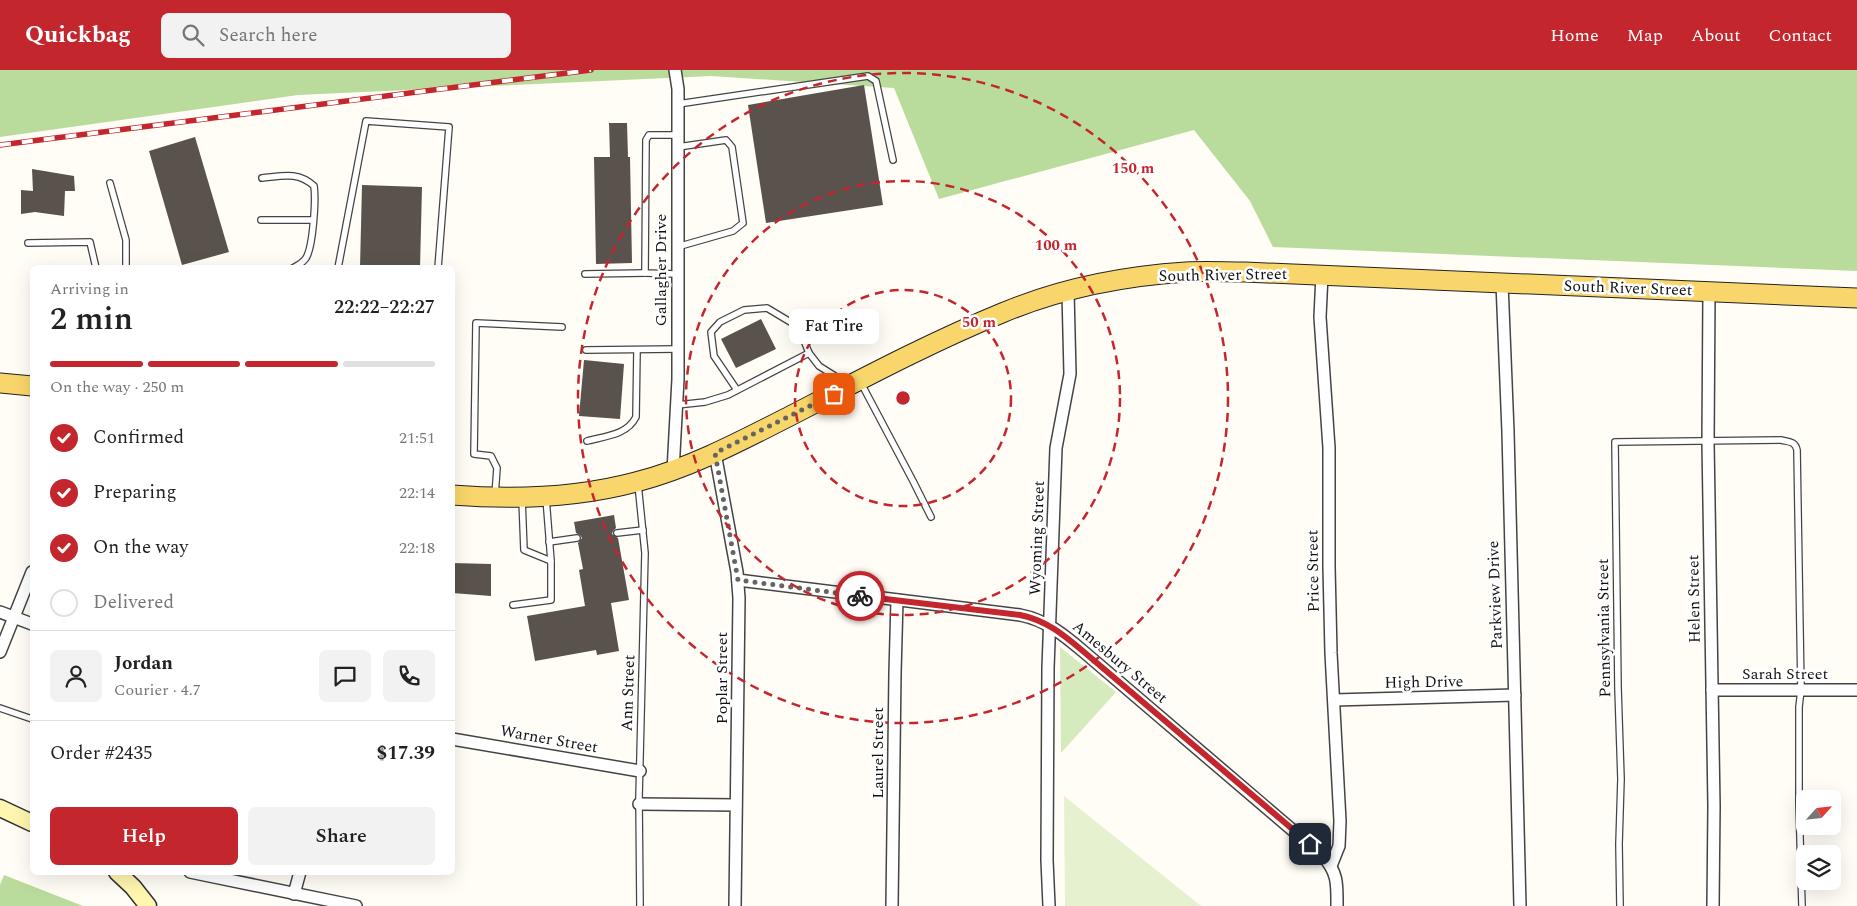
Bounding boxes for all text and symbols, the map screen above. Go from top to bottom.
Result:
search box [161,13,511,58]
text: Quickbag [25,17,131,53]
icon: search [179,21,207,49]
text: Search here [219,21,318,50]
text: Home [1550,22,1599,49]
text: Map [1627,22,1663,49]
text: About [1691,22,1741,49]
text: Contact [1769,22,1832,49]
text: 150 m [1112,157,1155,180]
street label: Gallagher Drive [649,214,673,326]
text: 100 m [1035,234,1078,257]
street label: South River Street [1158,262,1288,288]
street label: South River Street [1563,274,1693,302]
text: Arriving in [50,277,129,301]
text: 22:22–22:27 [334,293,435,322]
text: 2 min [50,295,133,344]
callout: Fat Tire [789,309,879,344]
text: 50 m [962,311,997,334]
text: Fat Tire [805,314,863,338]
pin [813,373,855,415]
text: On the way · 250 m [50,375,184,399]
icon: bag [820,380,848,408]
centre of rings [894,389,912,407]
text: Confirmed [93,423,184,452]
icon: check [50,424,78,452]
text: 21:51 [399,426,435,450]
text: Preparing [93,478,177,507]
icon: check [50,479,78,507]
street label: Wyoming Street [1023,480,1051,596]
text: 22:14 [399,481,435,505]
street label: Price Street [1300,529,1326,613]
text: On the way [93,533,189,562]
icon: check [50,534,78,562]
text: 22:18 [399,536,435,560]
street label: Parkview Drive [1481,540,1509,650]
street label: Helen Street [1681,554,1707,643]
street label: Pennsylvania Street [1591,558,1617,698]
courier [835,571,885,621]
icon: bike [846,582,874,610]
text: Delivered [93,588,174,617]
street label: Amesbury Street [1067,615,1173,709]
street label: Poplar Street [710,631,734,724]
text: Jordan [114,649,173,678]
button: person [50,650,102,702]
button: chat [319,650,371,702]
button: phone [383,650,435,702]
street label: Ann Street [615,654,641,732]
street label: Sarah Street [1742,662,1828,686]
street label: High Drive [1384,669,1464,695]
text: Courier · 4.7 [114,678,201,702]
street label: Laurel Street [866,707,890,799]
street label: Warner Street [498,719,600,759]
text: Order #2435 [50,739,153,768]
text: $17.39 [377,739,435,768]
north arrow [1796,790,1841,835]
map controls [1796,790,1841,890]
button: Help [50,807,238,865]
button: Share [248,807,435,865]
pin [1289,823,1331,865]
icon: home [1296,830,1324,858]
button: layers [1796,845,1841,890]

